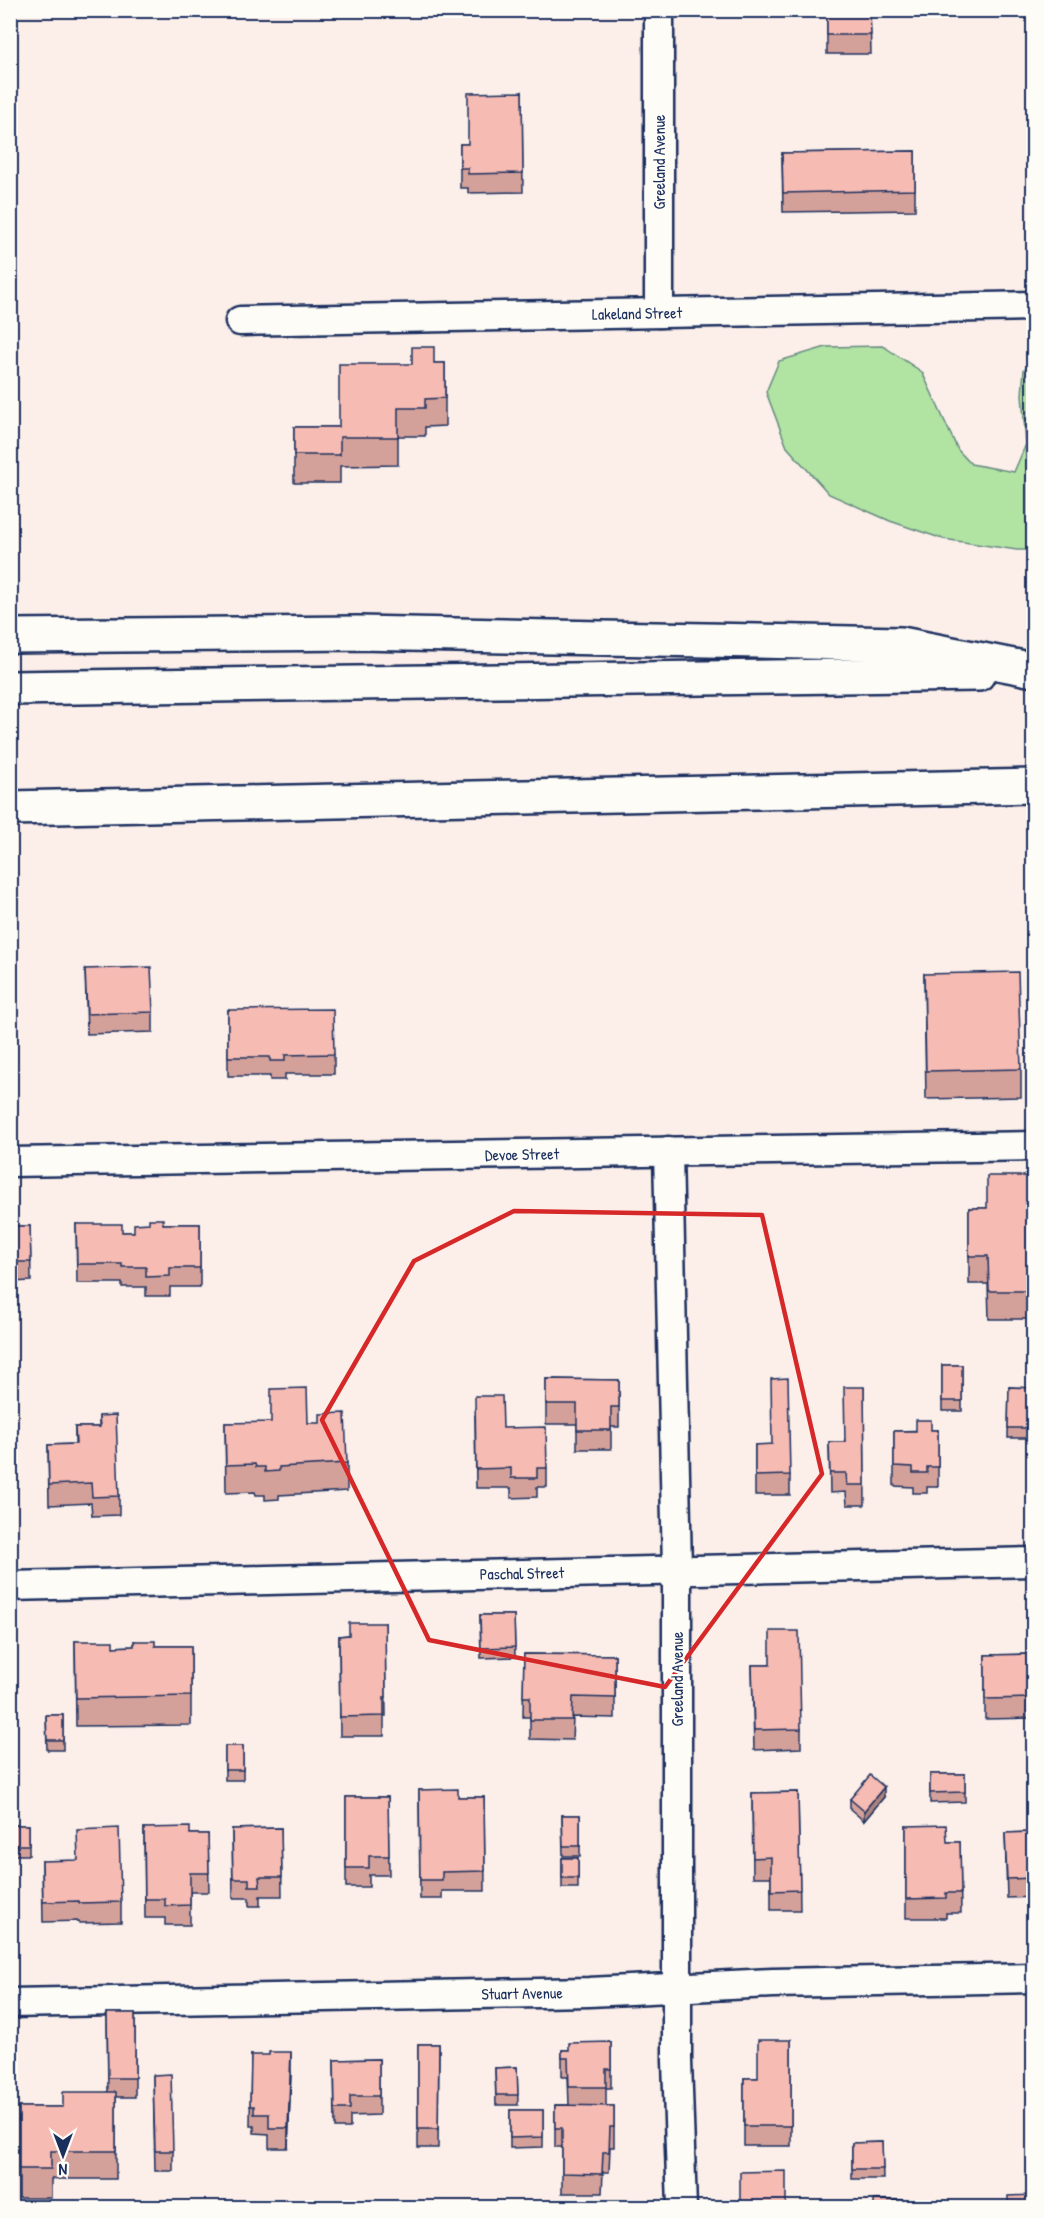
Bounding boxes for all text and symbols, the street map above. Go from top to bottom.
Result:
street label: Greeland Avenue [648,114,670,209]
street label: Lakeland Street [592,301,683,325]
street label: Devoe Street [485,1142,560,1166]
street label: Paschal Street [480,1561,565,1585]
street label: Greeland Avenue [666,1631,688,1726]
street label: Stuart Avenue [481,1981,564,2005]
north arrow [33,2125,93,2185]
text: N [58,2159,67,2181]

